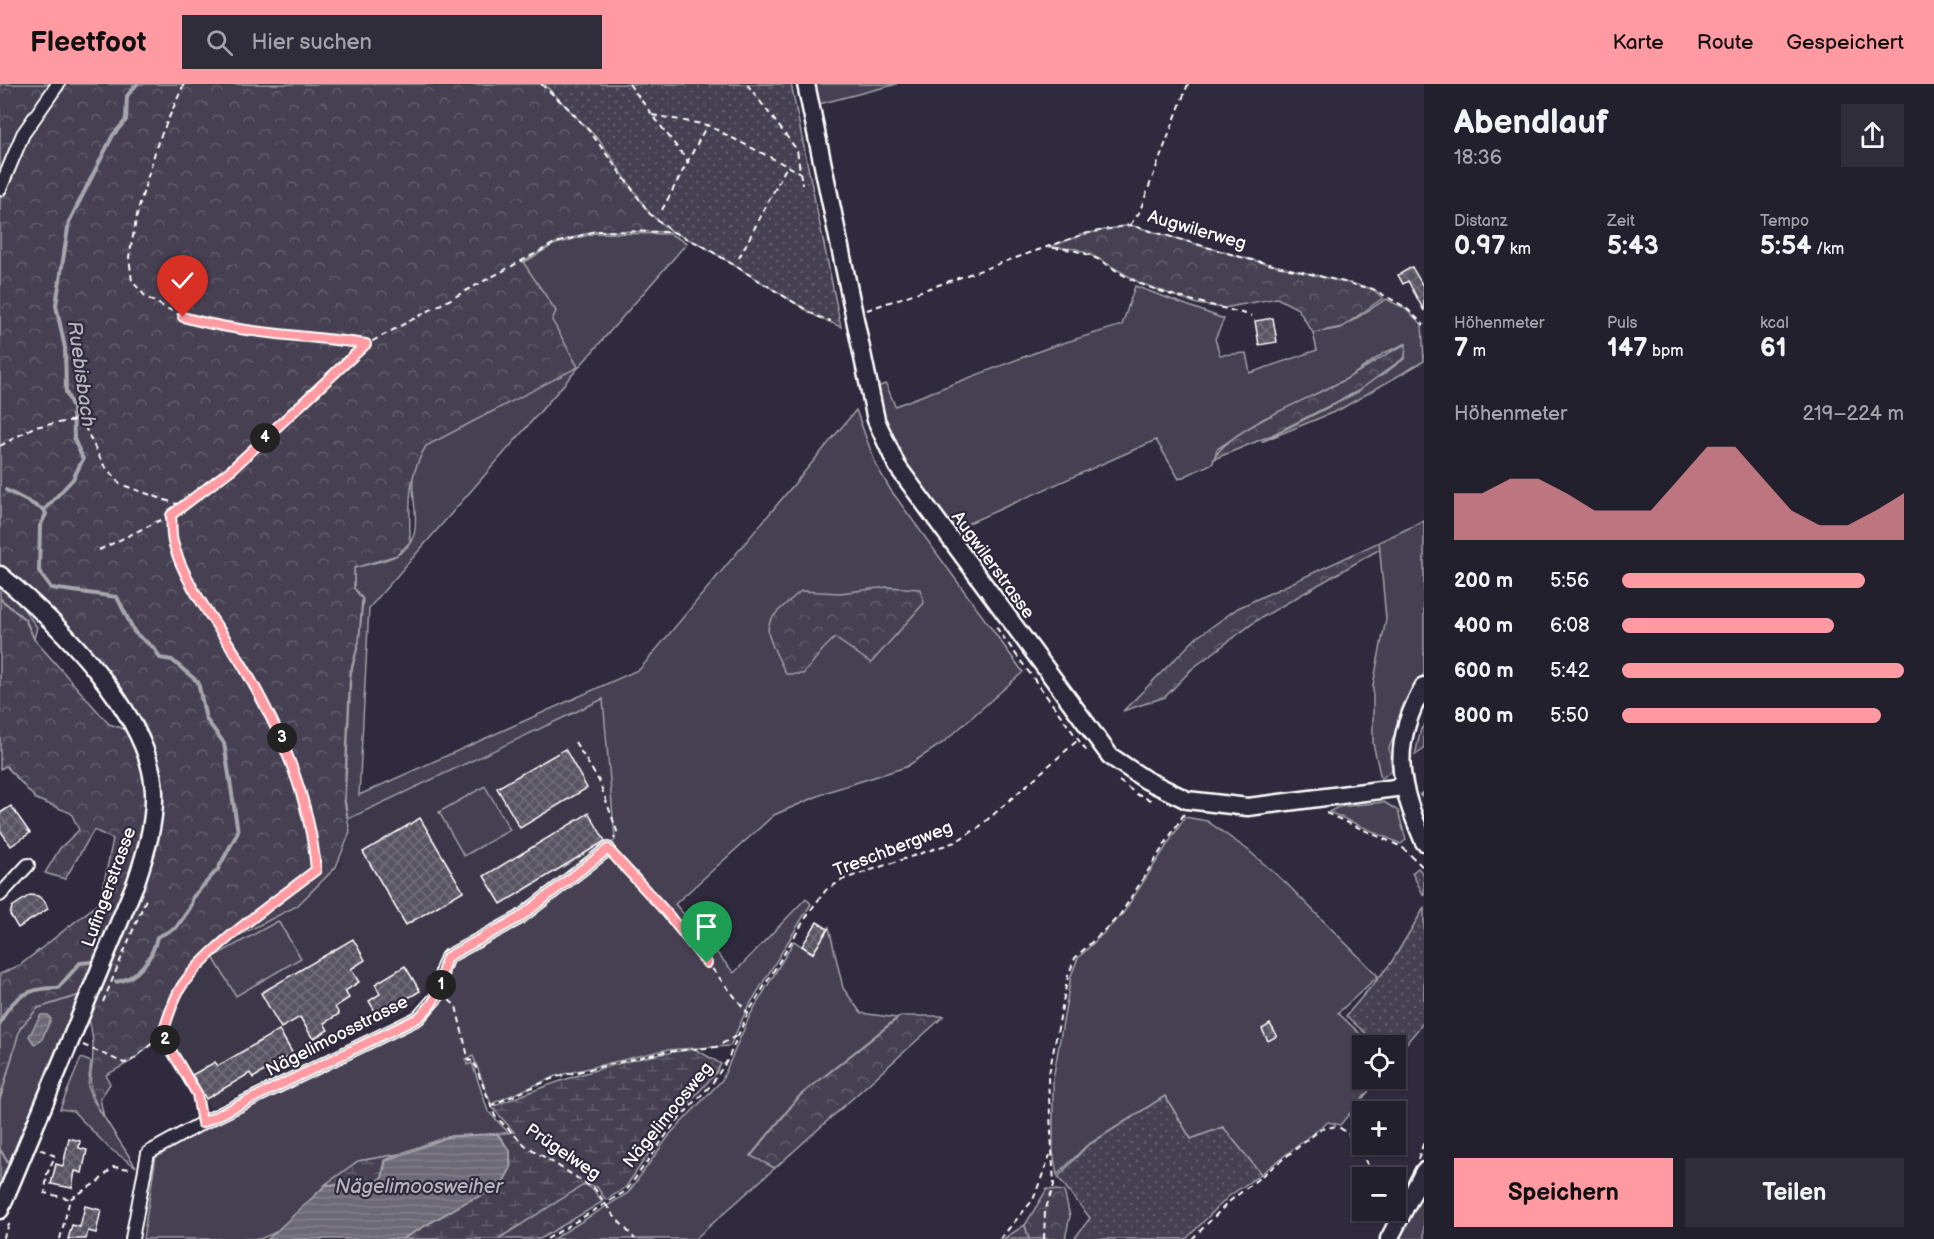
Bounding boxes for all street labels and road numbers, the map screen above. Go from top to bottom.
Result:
street label: Augwilerweg [1145,206,1249,254]
street label: Augwilerstrasse [947,507,1039,623]
street label: Treschbergweg [831,817,955,881]
street label: Lufingerstrasse [78,824,141,950]
street label: Nägelimoosstrasse [262,991,412,1081]
street label: Nägelimoosweg [619,1058,717,1172]
street label: Prügelweg [521,1119,605,1185]

